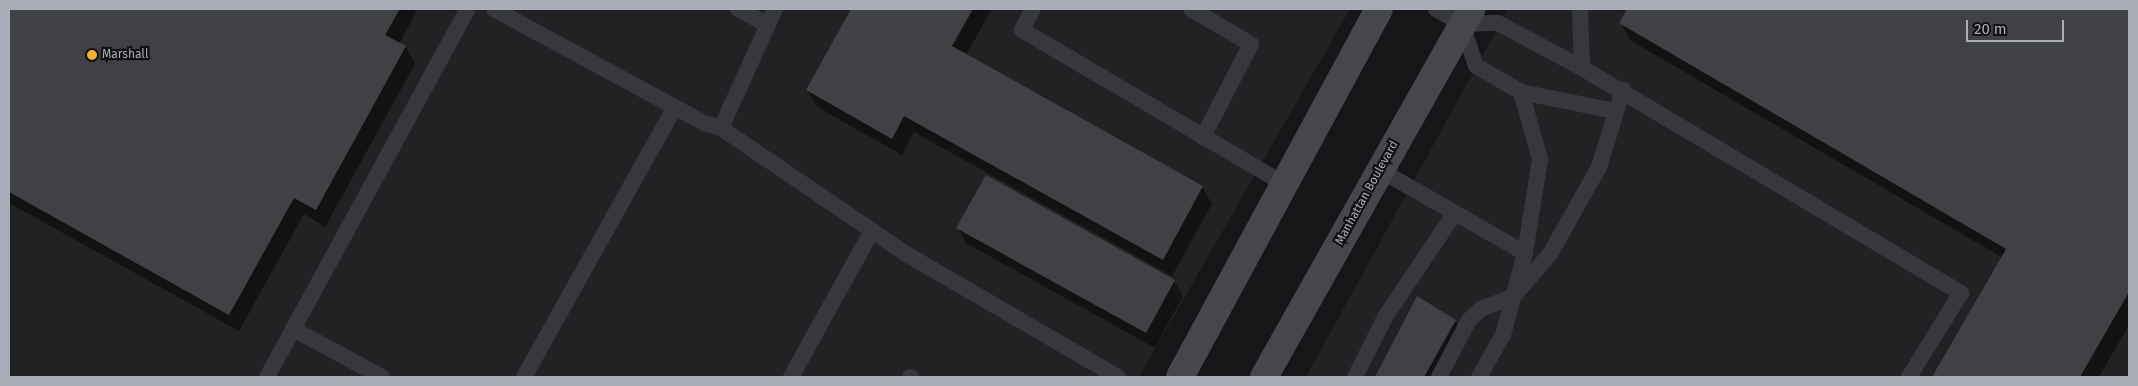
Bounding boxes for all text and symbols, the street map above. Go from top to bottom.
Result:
scale bar [1968,10,2066,42]
text: 20 m [1974,20,2007,38]
place label: Marshall [102,48,148,62]
marker: Marshall [86,49,98,61]
street label: Manhattan Boulevard [1332,138,1402,248]

